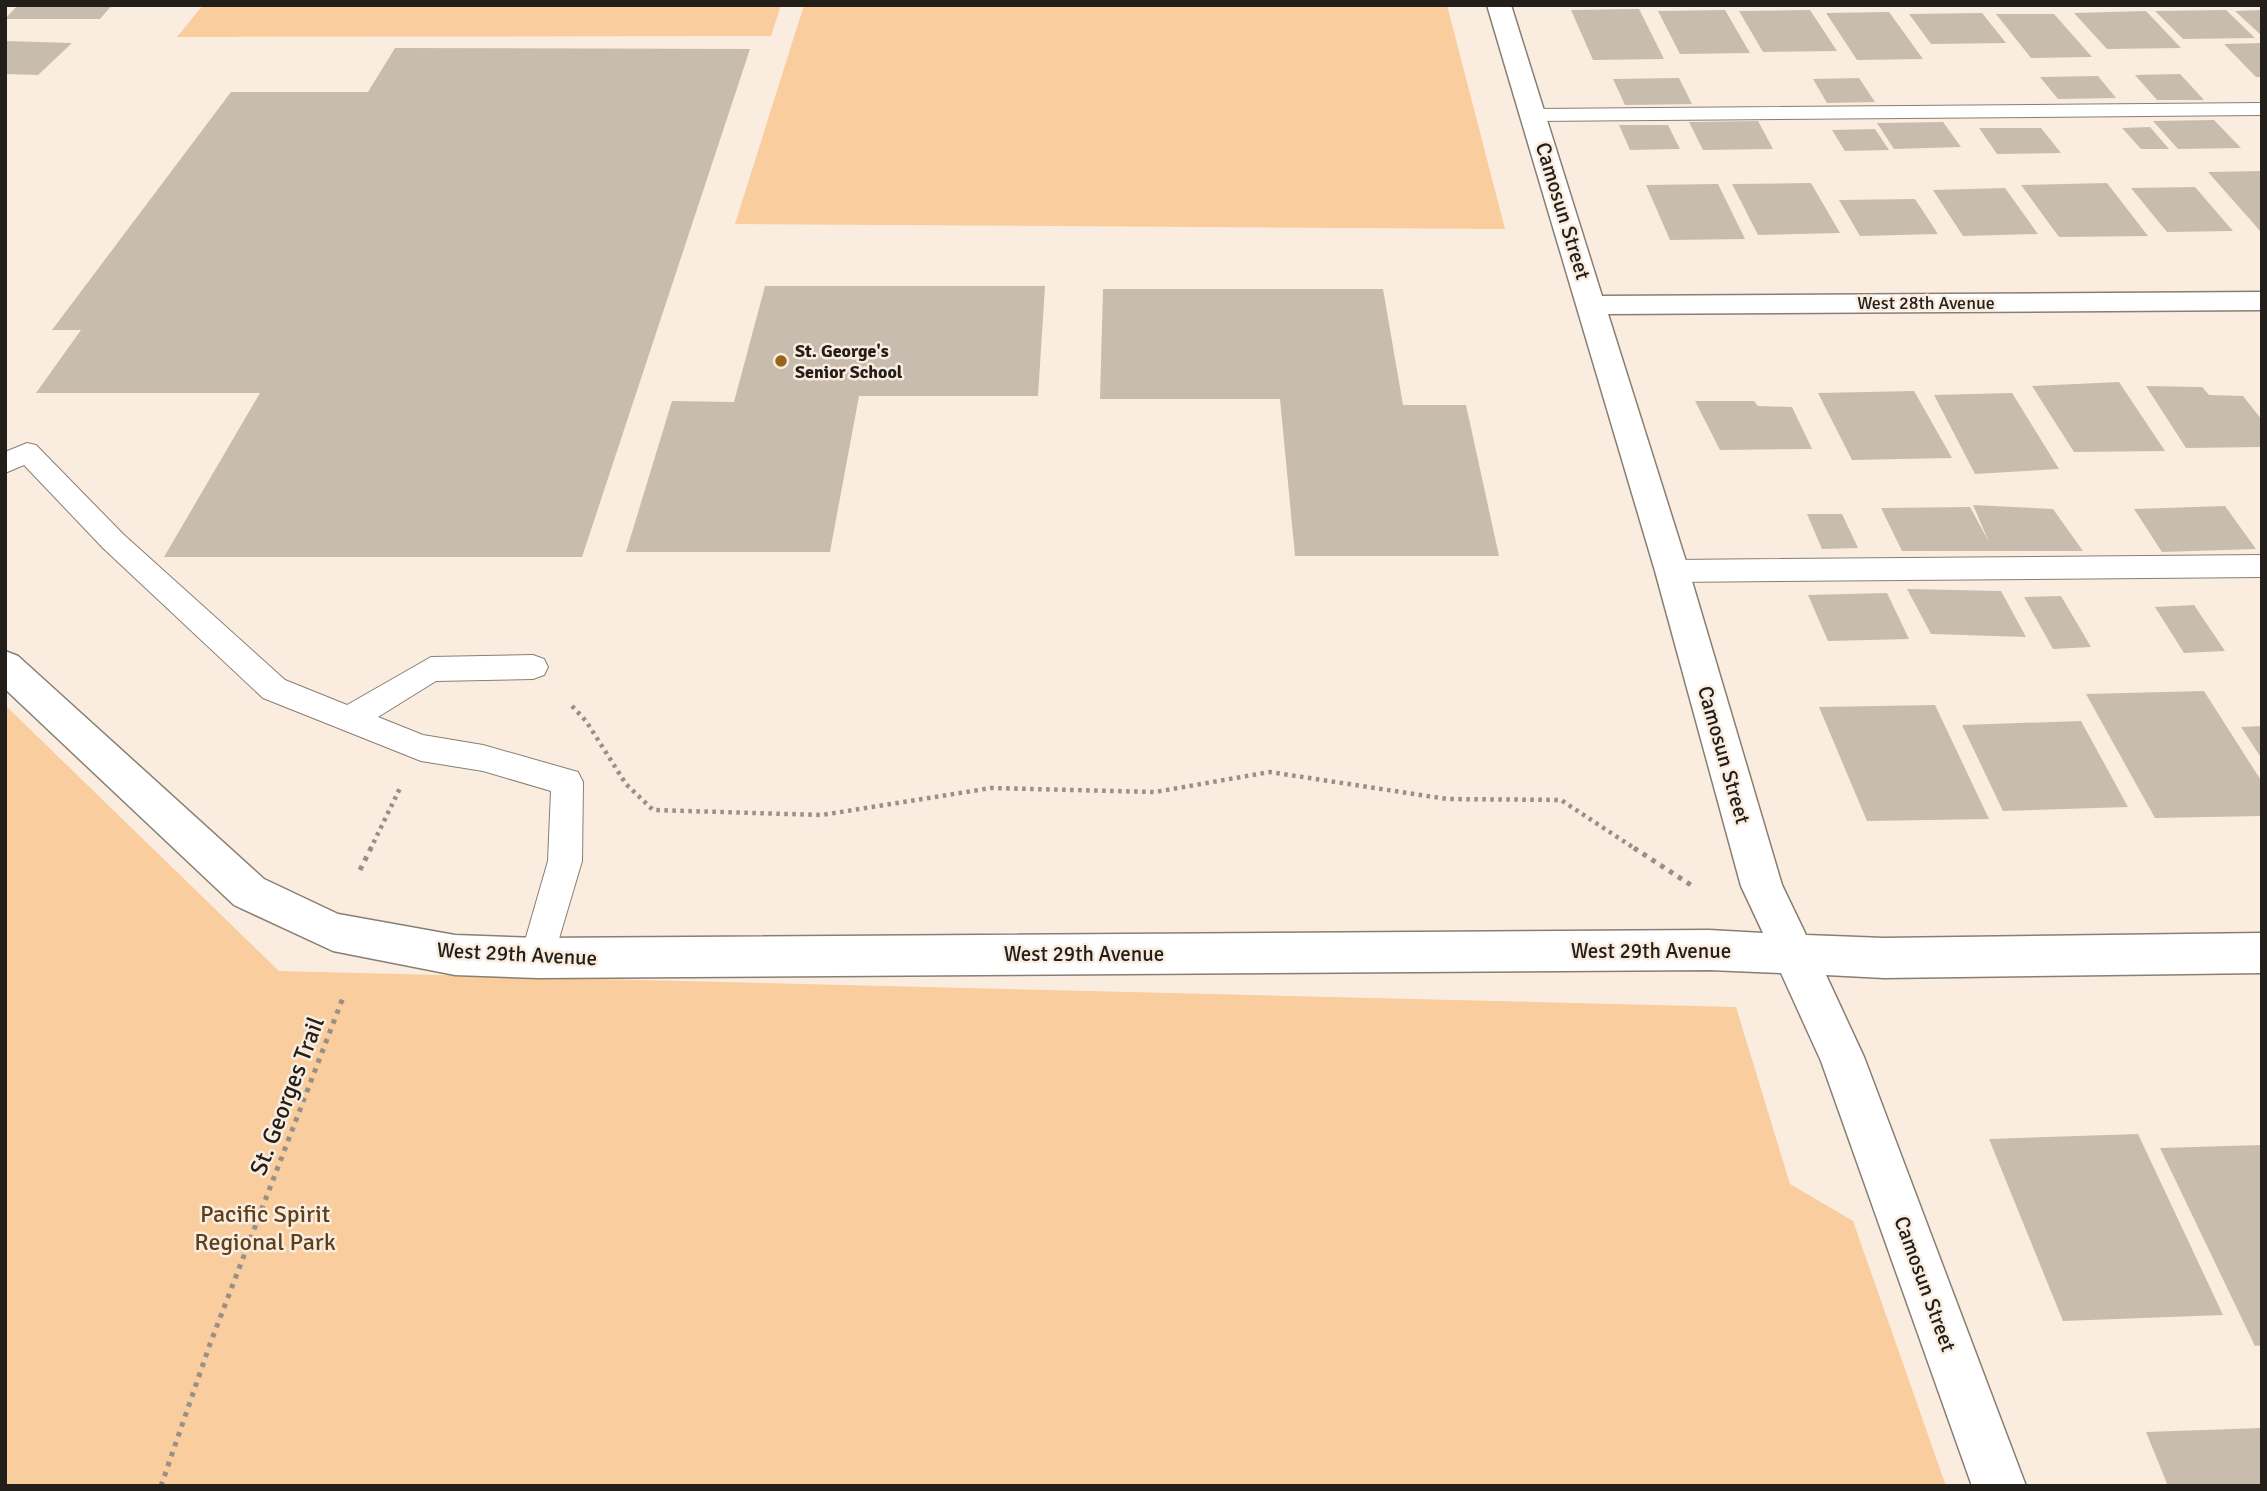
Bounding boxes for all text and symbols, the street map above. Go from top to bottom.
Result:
street label: Camosun Street [1530,139,1596,283]
street label: West 28th Avenue [1857,292,1995,314]
place label: St. George's Senior School [795,340,903,383]
marker: St. George's Senior School [773,353,789,369]
street label: Camosun Street [1692,683,1756,827]
street label: West 29th Avenue [436,937,598,971]
street label: West 29th Avenue [1571,938,1731,964]
street label: West 29th Avenue [1004,941,1164,967]
street label: St. Georges Trail [243,1012,331,1180]
park label: Pacific Spirit Regional Park [194,1199,336,1257]
street label: Camosun Street [1888,1213,1962,1355]

